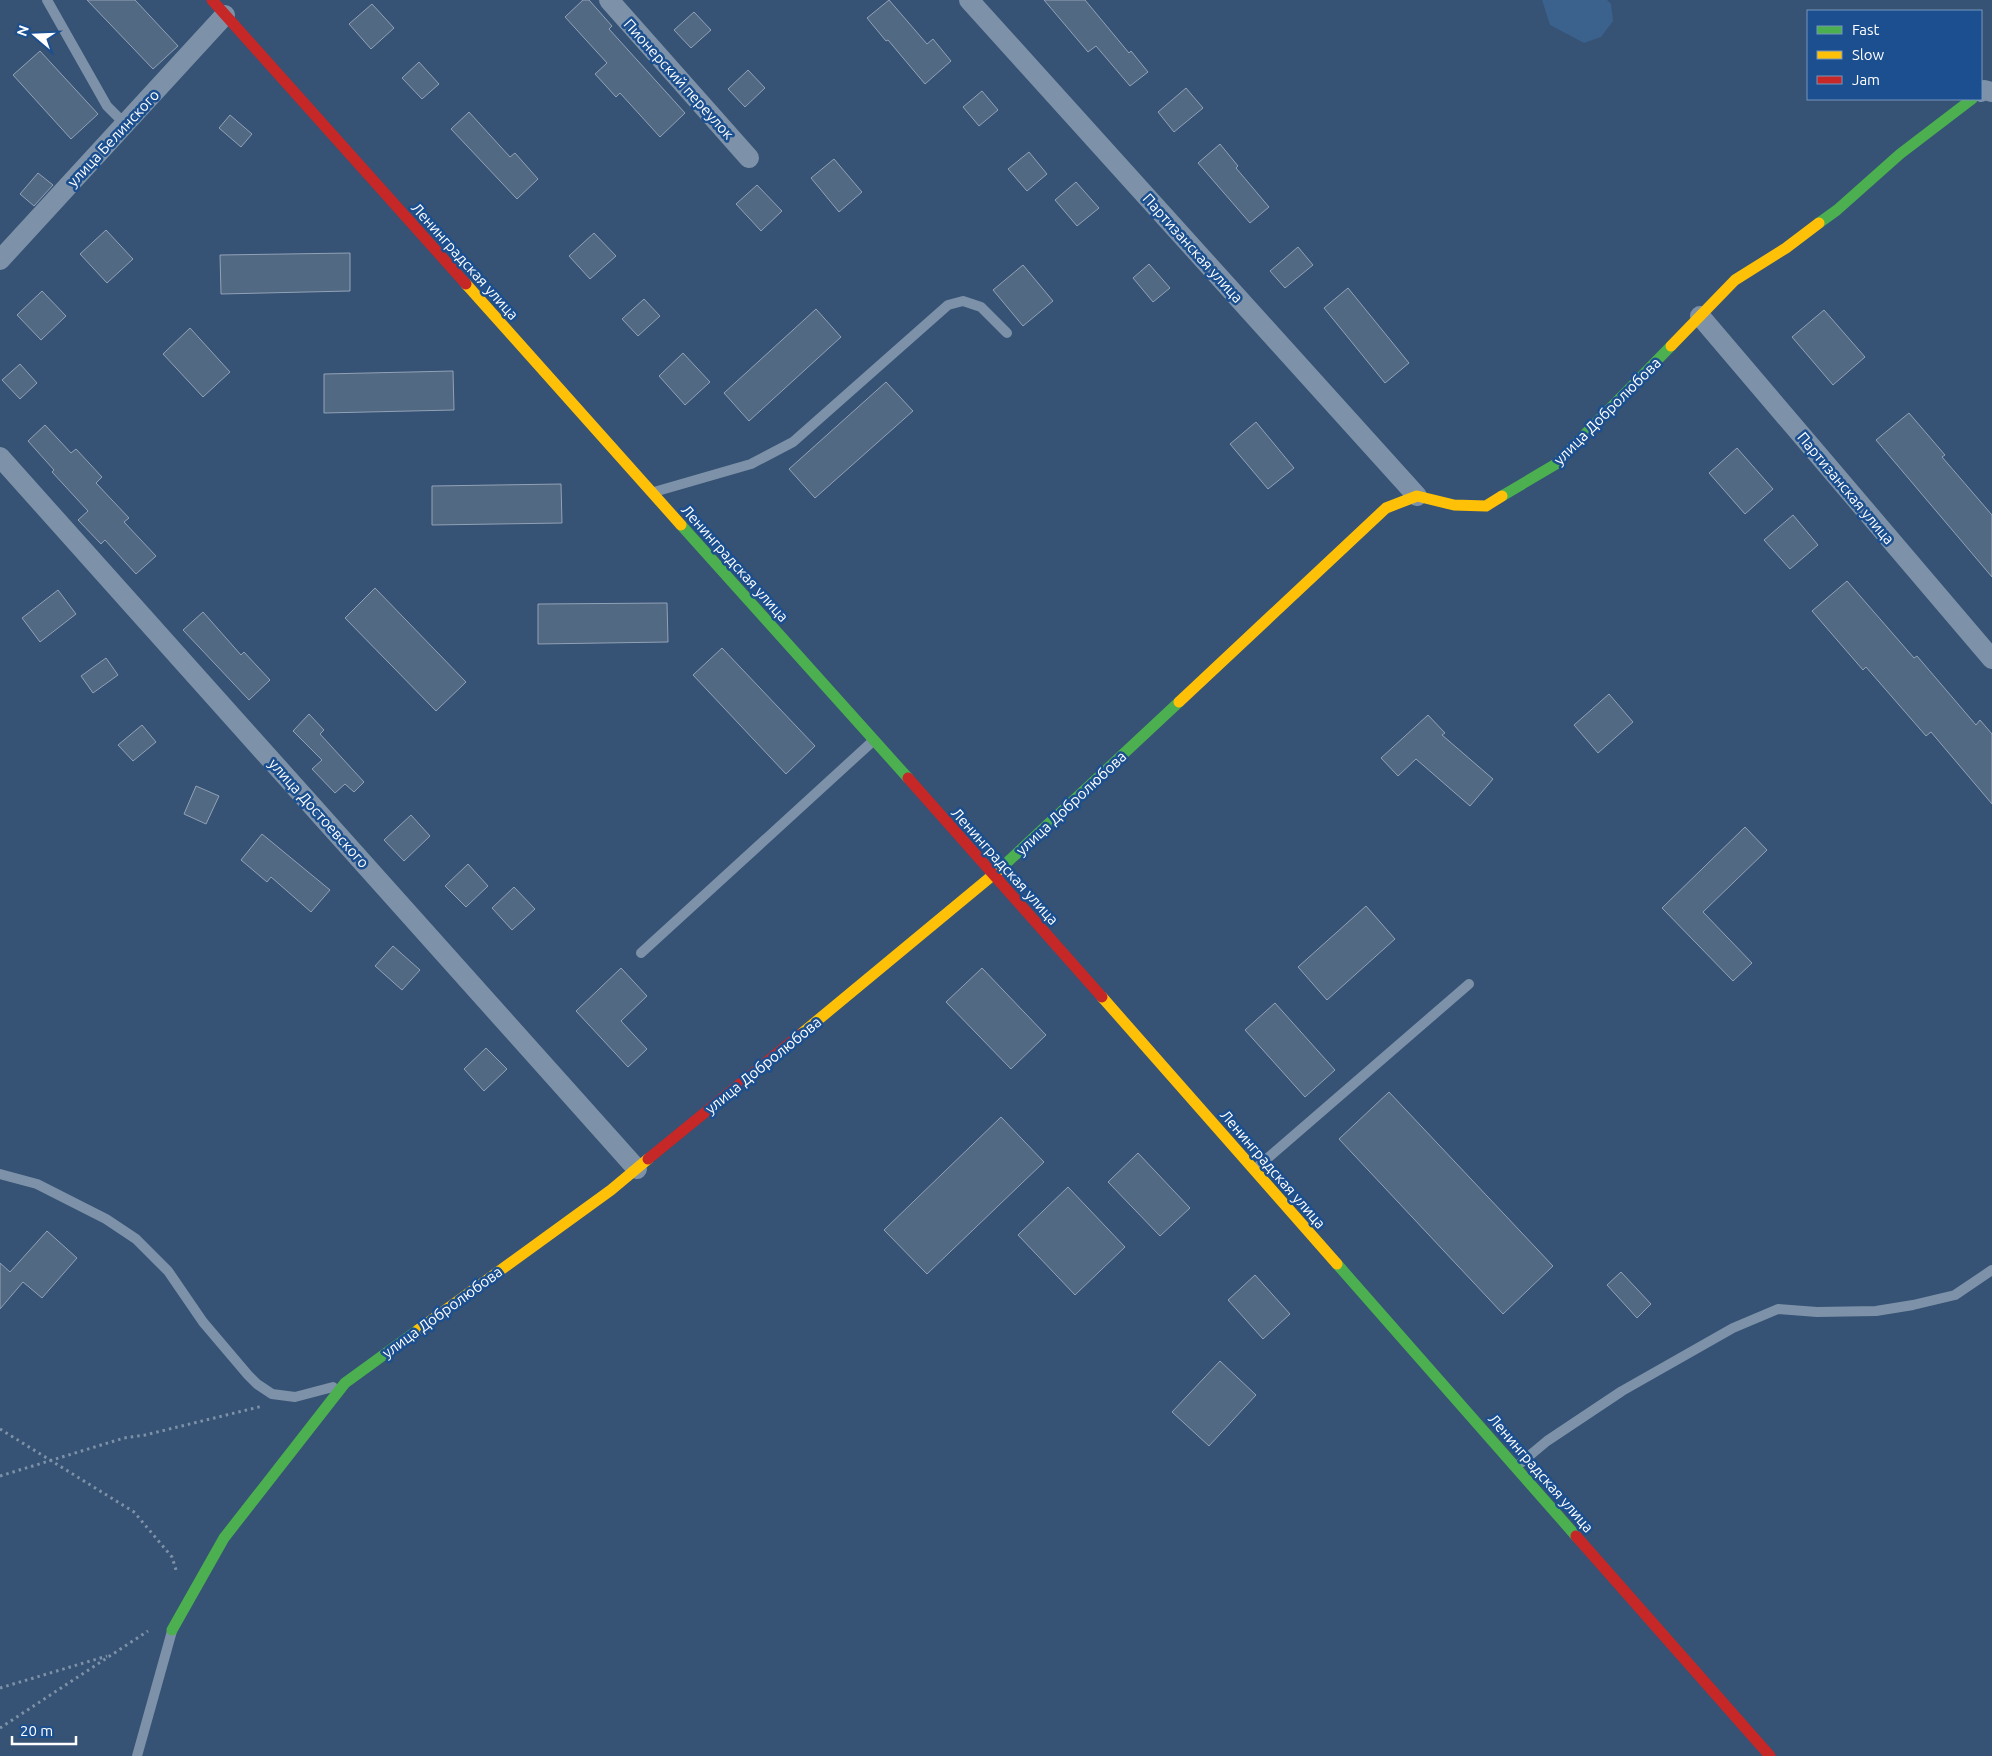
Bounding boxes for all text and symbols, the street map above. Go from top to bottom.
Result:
north arrow [10,10,60,60]
legend [1807,10,1982,100]
street label: Пионерский переулок [621,15,738,143]
text: Fast [1852,21,1880,38]
text: N [13,23,32,38]
text: Slow [1852,46,1885,63]
text: Jam [1852,71,1880,88]
street label: улица Белинского [64,86,162,190]
street label: Партизанская улица [1140,190,1246,306]
street label: Ленинградская улица [408,199,522,323]
street label: улица Добролюбова [1550,354,1664,468]
street label: Партизанская улица [1794,429,1898,547]
street label: Ленинградская улица [678,501,792,625]
street label: улица Добролюбова [1012,748,1130,858]
street label: улица Достоевского [266,755,372,871]
street label: Ленинградская улица [948,804,1062,928]
street label: улица Добролюбова [702,1013,824,1117]
street label: Ленинградская улица [1217,1106,1329,1232]
street label: улица Добролюбова [379,1263,505,1361]
street label: Ленинградская улица [1485,1410,1597,1536]
scale bar [12,1714,76,1746]
text: 20 m [20,1722,53,1739]

